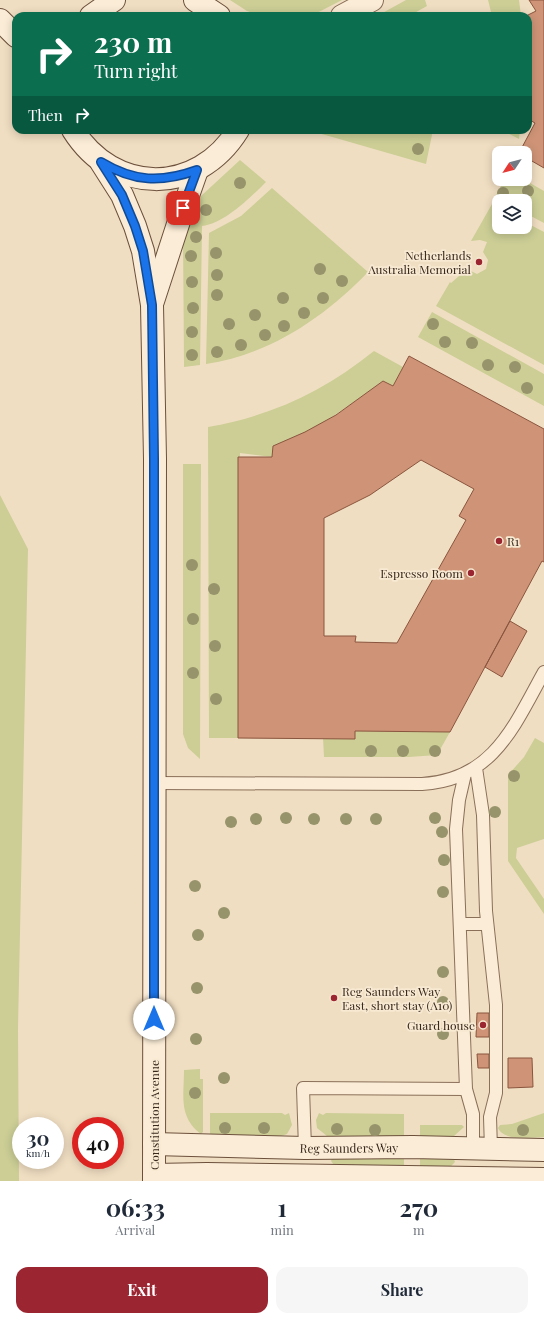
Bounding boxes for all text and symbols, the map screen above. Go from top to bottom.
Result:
text: 230 m [94,23,172,60]
icon: right [28,28,80,80]
text: Turn right [94,59,177,83]
icon: right [71,104,93,126]
text: Then [28,105,63,125]
north arrow [492,146,532,186]
map controls [492,146,532,234]
pin [166,191,200,225]
button: layers [492,194,532,234]
icon: arrive [172,197,194,219]
place label: Netherlands Australia Memorial [367,247,472,277]
marker: Netherlands Australia Memorial [474,257,484,267]
place label: R1 [507,533,520,549]
marker: R1 [494,536,504,546]
place label: Espresso Room [380,565,463,581]
marker: Espresso Room [466,568,476,578]
place label: Reg Saunders Way East, short stay (A10) [342,983,452,1013]
marker: Reg Saunders Way East, short stay (A10) [329,993,339,1003]
position arrow [133,998,175,1040]
place label: Guard house [407,1017,475,1033]
marker: Guard house [478,1020,488,1030]
street label: Constitution Avenue [146,1060,162,1170]
speed limit sign: 40 [72,1117,124,1169]
text: 30 [27,1124,49,1151]
street label: Reg Saunders Way [300,1139,398,1156]
text: km/h [26,1146,50,1160]
text: 06:33 [106,1191,165,1223]
text: 1 [278,1191,287,1223]
text: 270 [399,1191,438,1223]
text: Arrival [115,1221,155,1238]
text: min [271,1221,294,1238]
text: m [413,1221,425,1238]
button: Exit [16,1267,268,1313]
button: Share [276,1267,528,1313]

